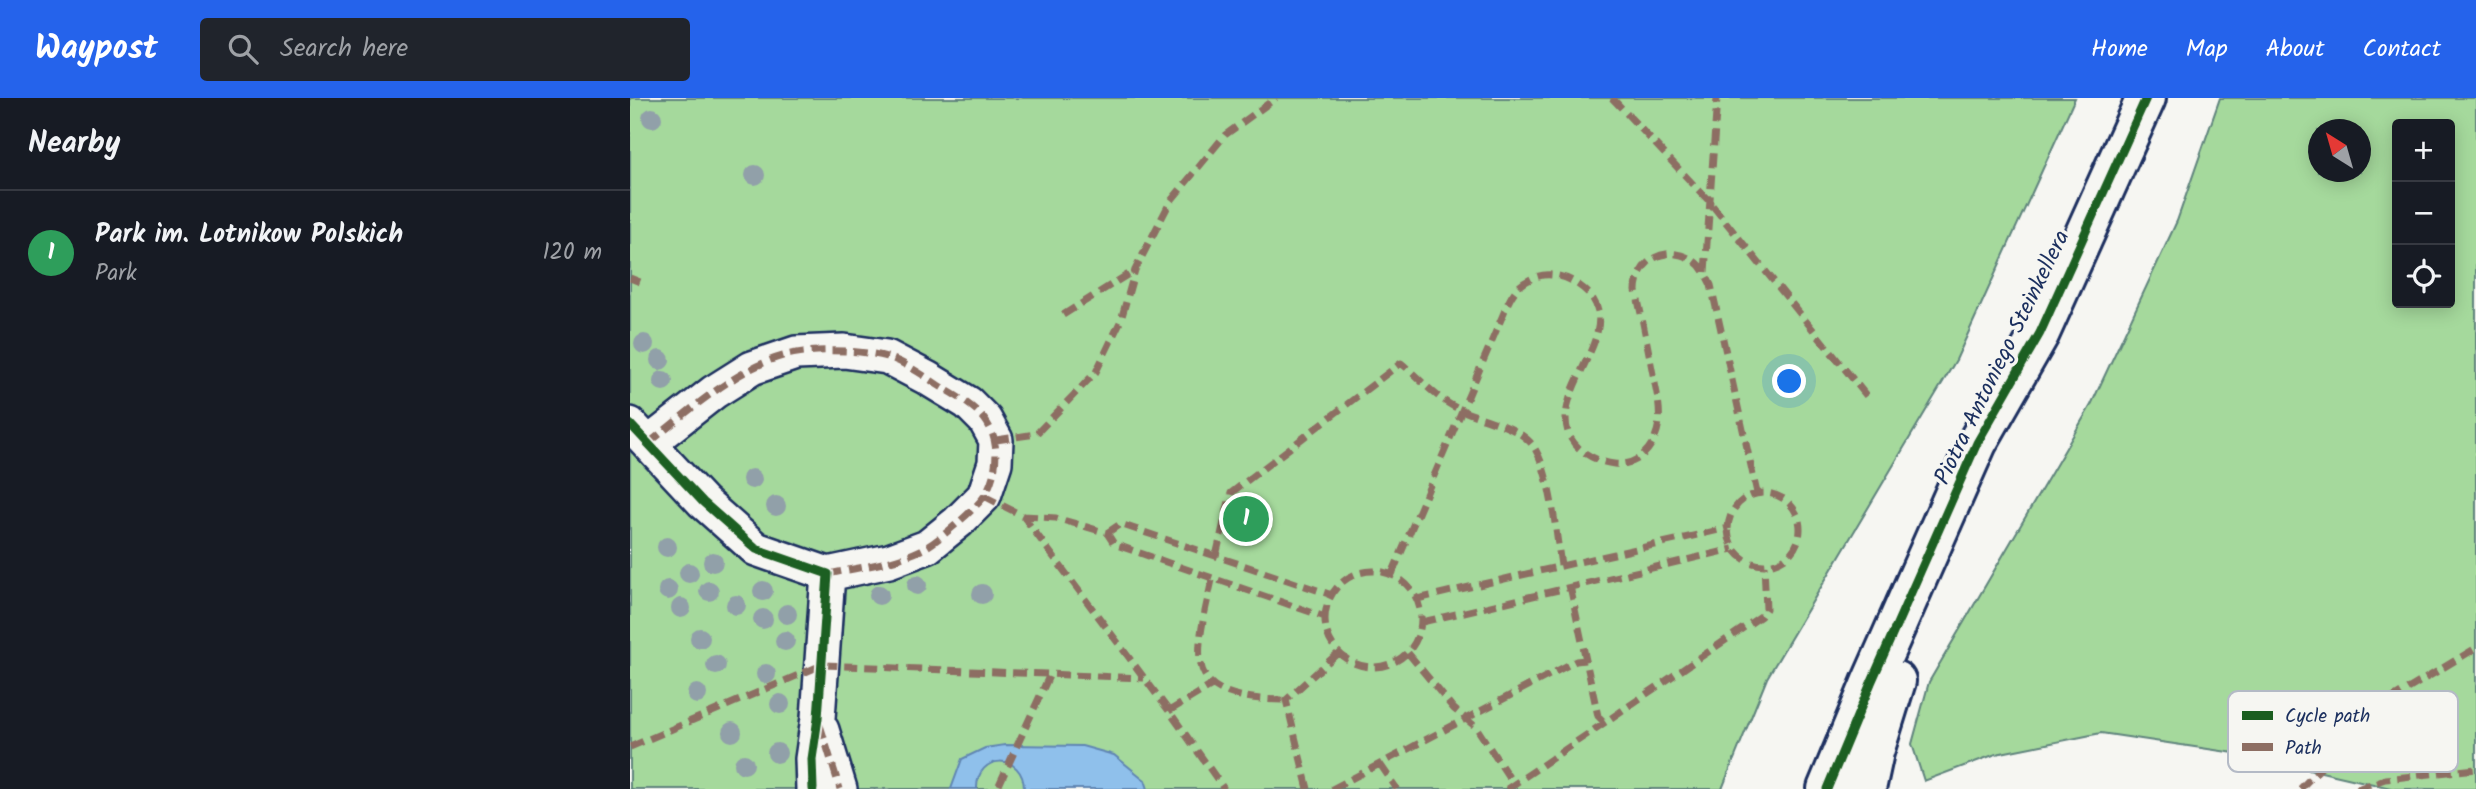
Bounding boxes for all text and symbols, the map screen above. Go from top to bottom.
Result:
search box [200,18,690,81]
text: Waypost [35,23,158,76]
text: Search here [280,28,408,70]
icon: search [224,30,262,68]
text: Home [2091,30,2148,69]
text: Map [2186,30,2228,69]
text: About [2266,30,2324,69]
text: Contact [2362,30,2441,69]
north arrow [2308,119,2371,182]
map controls [2392,119,2455,308]
button: + [2392,119,2455,182]
text: Nearby [28,120,120,168]
button: − [2392,182,2455,245]
text: Park im. Lotnikow Polskich [95,214,403,256]
street label: Piotra Antoniego Steinkellera [1925,224,2080,491]
text: 1 [48,235,54,271]
text: 120 m [542,235,602,271]
button: locate [2392,245,2455,308]
text: Park [95,256,137,292]
your location [1772,364,1806,398]
pin: 1 [1223,493,1269,545]
legend [2228,691,2458,772]
text: Cycle path [2285,702,2370,732]
text: Path [2285,734,2322,764]

